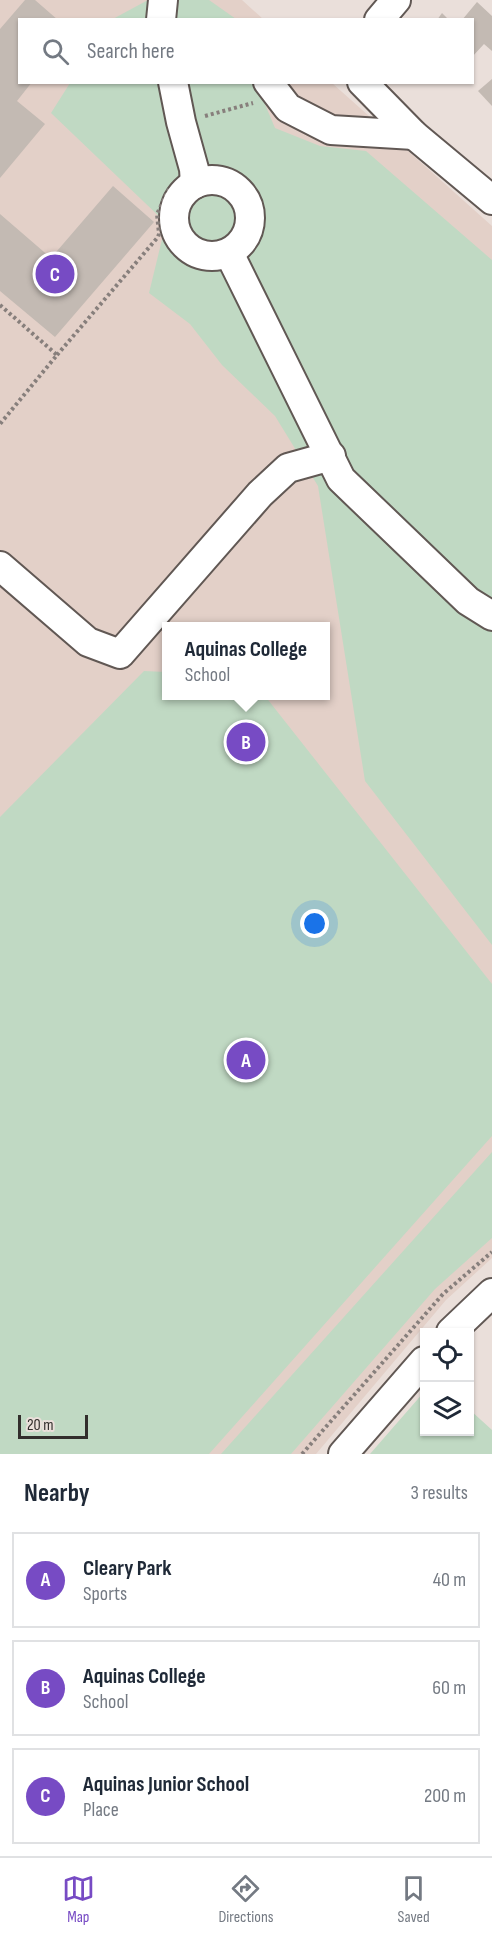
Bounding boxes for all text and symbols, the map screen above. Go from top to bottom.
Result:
search box [18,18,474,84]
icon: search [39,35,72,68]
text: Search here [87,38,174,65]
pin: C [36,252,74,296]
popup [162,622,330,700]
text: Aquinas College [185,636,307,663]
text: School [185,663,230,687]
pin: B [226,720,266,764]
your location [300,909,329,938]
pin: A [226,1038,266,1082]
map controls [420,1328,474,1436]
button: locate [420,1328,474,1382]
button: layers [420,1382,474,1436]
scale bar [18,1412,88,1440]
text: 20 m [27,1416,54,1435]
text: Nearby [24,1478,90,1509]
text: 3 results [411,1481,468,1505]
text: Cleary Park [83,1555,172,1582]
text: A [41,1568,50,1592]
text: 40 m [433,1568,466,1592]
text: Sports [83,1582,127,1606]
text: Aquinas College [83,1663,206,1690]
text: B [41,1676,50,1700]
text: 60 m [432,1676,466,1700]
text: School [83,1690,128,1714]
text: Aquinas Junior School [83,1771,249,1798]
text: C [40,1784,51,1808]
text: 200 m [424,1784,466,1808]
text: Place [83,1798,119,1822]
tab: Map [62,1872,95,1927]
tab: Directions [218,1872,274,1927]
tab: Saved [397,1872,430,1927]

